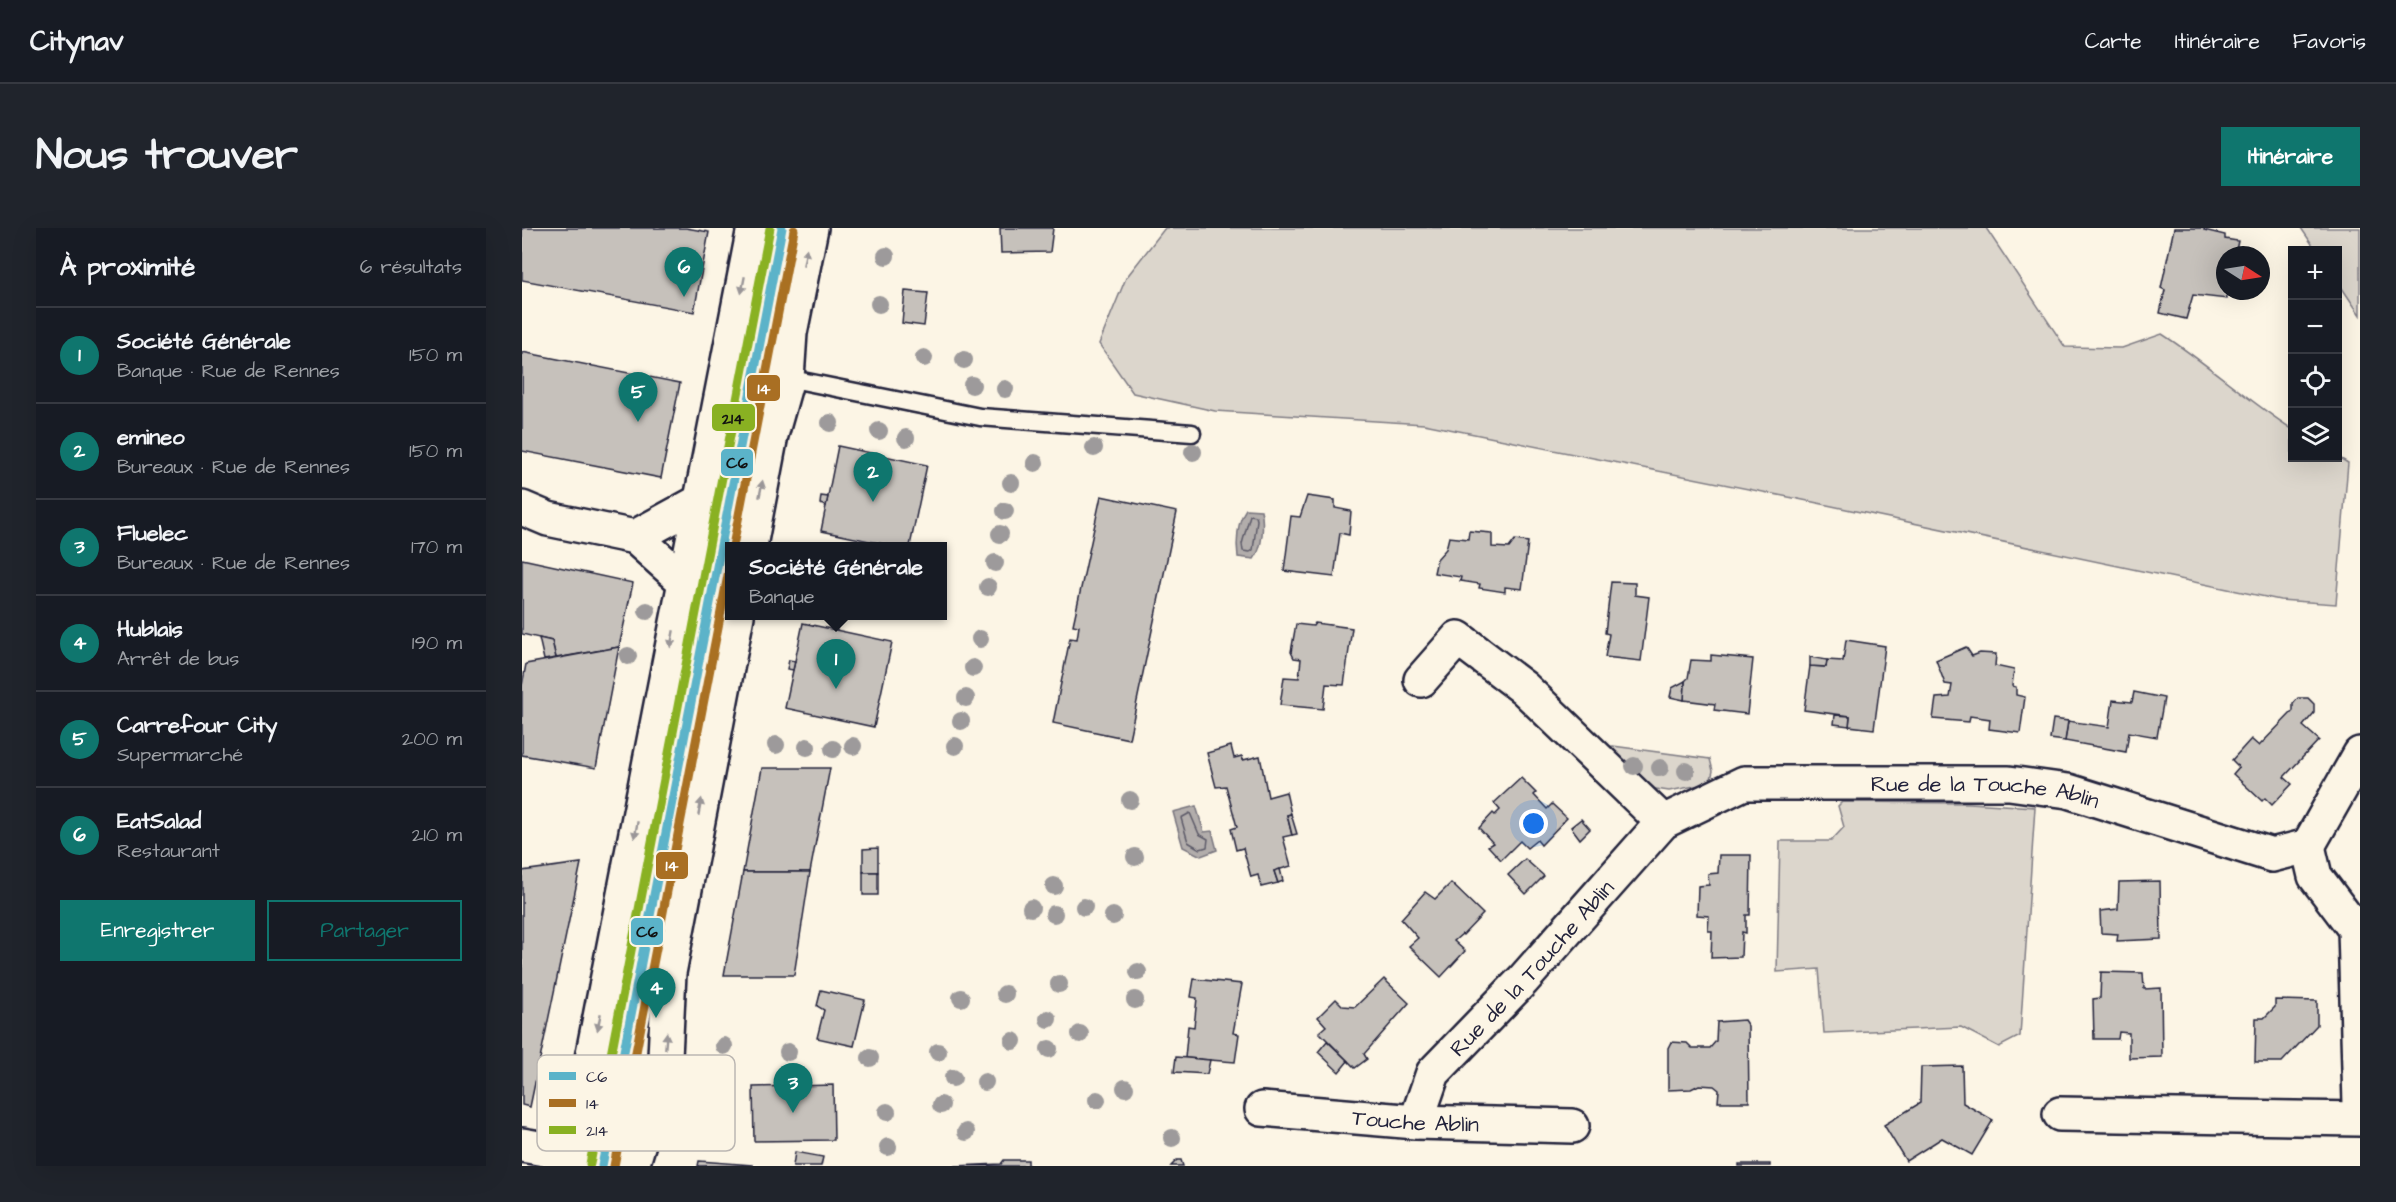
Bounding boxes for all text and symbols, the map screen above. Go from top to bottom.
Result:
text: Citynav [30,22,124,61]
text: Carte [2085,27,2142,56]
text: Itinéraire [2175,27,2260,56]
text: Favoris [2293,27,2366,56]
text: Nous trouver [36,127,298,185]
button: Itinéraire [2221,127,2360,186]
north arrow [2216,246,2270,300]
map controls [2288,246,2342,462]
button: + [2288,246,2342,300]
one-way arrow [801,247,810,266]
pin: 6 [664,248,704,297]
text: À proximité [60,249,195,285]
text: 6 résultats [360,253,462,281]
one-way arrow [738,276,747,295]
button: − [2288,300,2342,354]
text: Société Générale [117,326,291,357]
text: 1 [78,341,81,369]
text: 150 m [409,341,462,369]
button: locate [2288,354,2342,408]
text: Banque · Rue de Rennes [117,357,340,385]
pin: 5 [618,372,658,422]
line badge: 14 [746,374,781,402]
text: 14 [758,378,771,400]
line badge: 214 [711,403,756,432]
text: 214 [721,408,744,430]
button: layers [2288,408,2342,462]
text: emineo [117,422,185,453]
text: 2 [74,437,85,465]
text: 150 m [409,437,462,465]
line badge: C6 [720,448,754,477]
text: C6 [726,452,748,474]
pin: 2 [854,452,892,502]
text: Bureaux · Rue de Rennes [117,453,350,481]
one-way arrow [757,479,766,498]
text: Fluelec [117,518,188,549]
text: 3 [74,533,85,561]
text: 170 m [411,533,462,561]
popup [725,542,947,620]
text: Bureaux · Rue de Rennes [117,549,350,577]
text: Société Générale [749,552,923,583]
text: Banque [749,583,815,611]
text: Hublais [117,614,183,645]
text: 4 [73,629,86,657]
text: 190 m [412,629,462,657]
one-way arrow [667,630,676,649]
pin: 1 [816,640,856,689]
text: Arrêt de bus [117,645,239,673]
text: Carrefour City [117,710,277,741]
text: 5 [72,725,87,753]
text: 200 m [402,725,462,753]
text: Supermarché [117,741,243,769]
street label: Rue de la Touche Ablin [1871,769,2103,817]
one-way arrow [696,798,705,817]
text: EatSalad [117,806,201,837]
your location [1519,809,1548,838]
text: 6 [73,821,86,849]
text: 210 m [412,821,462,849]
one-way arrow [631,821,640,840]
text: Restaurant [117,837,220,865]
line badge: 14 [655,851,689,880]
text: 14 [666,855,679,877]
street label: Rue de la Touche Ablin [1443,874,1622,1064]
button: Enregistrer [60,900,255,961]
button: Partager [267,900,462,961]
line badge: C6 [630,917,664,946]
text: C6 [636,921,658,943]
pin: 4 [636,968,676,1018]
one-way arrow [594,1012,603,1031]
one-way arrow [662,1032,671,1051]
legend [537,1055,735,1151]
pin: 3 [774,1064,812,1113]
text: C6 [586,1066,607,1088]
text: 14 [586,1093,599,1115]
street label: Touche Ablin [1351,1103,1479,1141]
text: 214 [586,1120,608,1142]

